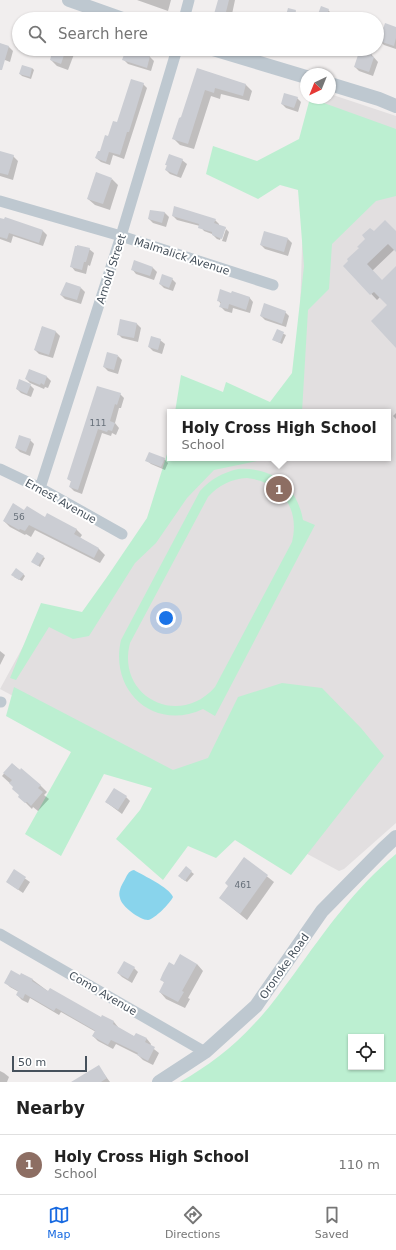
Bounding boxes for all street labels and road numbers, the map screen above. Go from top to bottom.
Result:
street label: Arnold Street [94,232,129,306]
street label: Malmalick Avenue [132,235,231,278]
street label: Ernest Avenue [23,476,99,526]
street label: Oronoke Road [257,931,312,1002]
street label: Como Avenue [66,969,139,1018]

